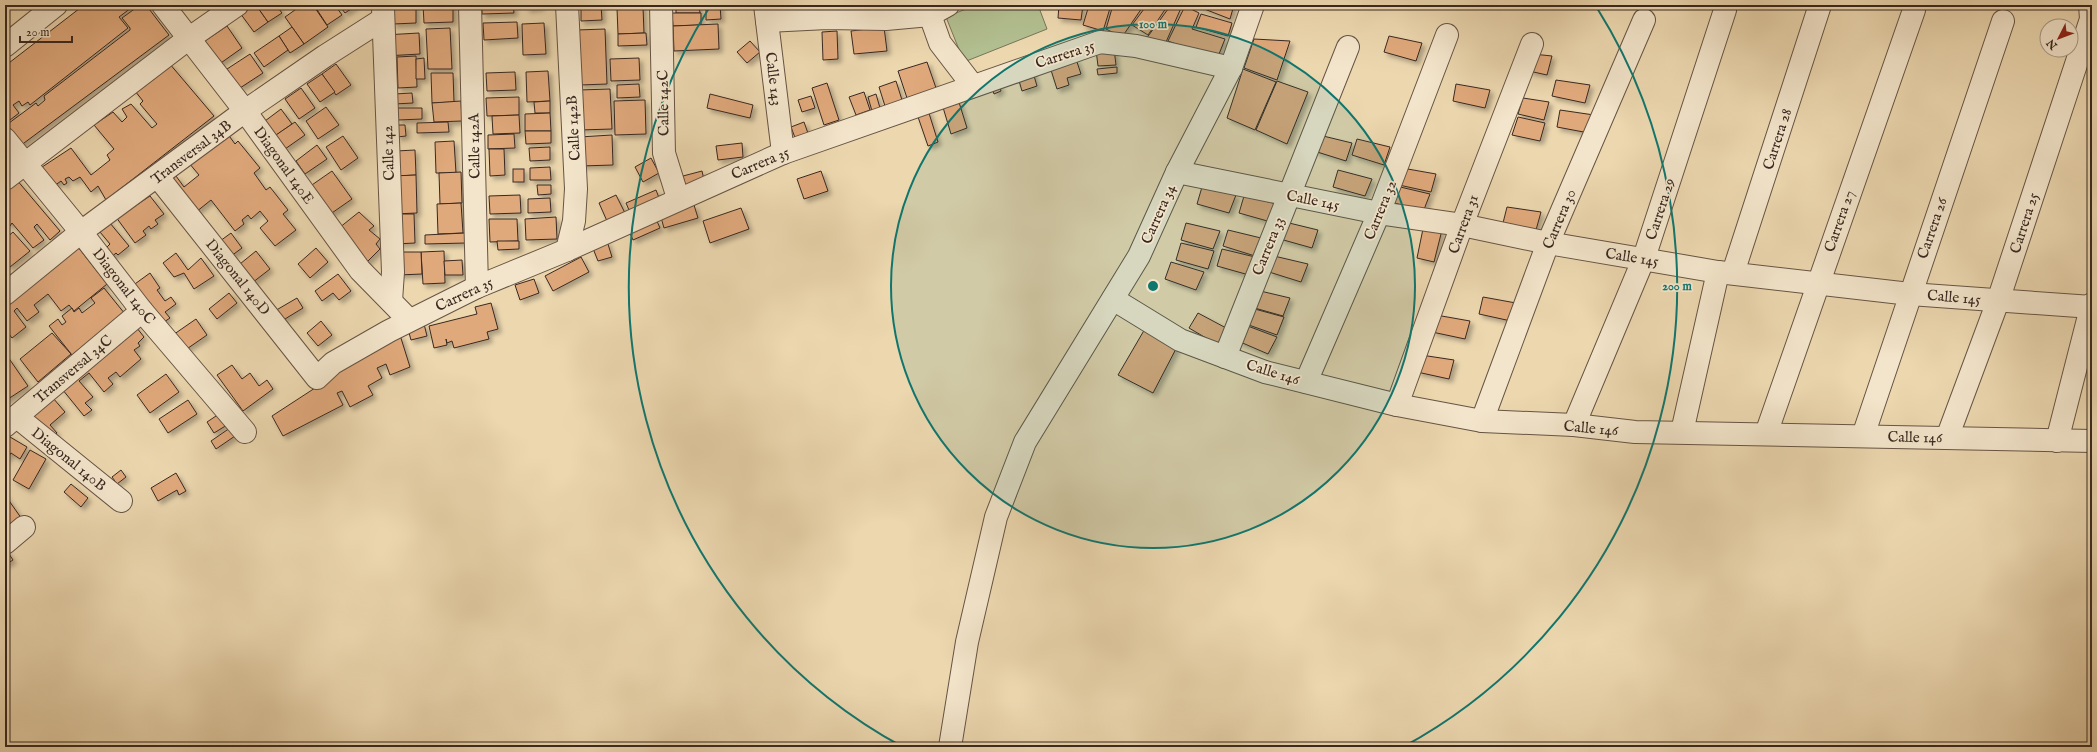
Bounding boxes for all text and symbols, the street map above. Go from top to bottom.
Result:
text: 100 m [1139,17,1168,32]
scale bar [20,18,72,44]
north arrow [2039,18,2079,58]
text: 20 m [26,25,49,40]
text: N [2044,35,2061,53]
street label: Carrera 35 [1033,36,1098,73]
street label: Calle 143 [761,51,786,107]
street label: Calle 142C [653,69,674,136]
street label: Calle 142B [562,95,585,161]
street label: Carrera 28 [1759,106,1796,172]
street label: Calle 142A [464,112,485,179]
street label: Transversal 34B [147,116,235,189]
street label: Diagonal 140E [249,123,318,208]
street label: Calle 142 [378,125,399,181]
street label: Carrera 35 [728,142,793,184]
street label: Carrera 29 [1642,176,1679,243]
street label: Carrera 32 [1360,177,1401,243]
street label: Carrera 34 [1137,181,1180,247]
street label: Calle 145 [1285,186,1342,215]
street label: Carrera 30 [1538,186,1581,252]
street label: Carrera 27 [1820,188,1859,255]
street label: Carrera 25 [2006,190,2043,256]
street label: Carrera 31 [1444,192,1483,256]
street label: Carrera 26 [1913,194,1952,261]
street label: Carrera 33 [1248,214,1289,278]
street label: Diagonal 140D [201,235,274,319]
street label: Diagonal 140C [88,244,159,328]
street label: Calle 145 [1604,244,1661,271]
street label: Carrera 35 [432,273,497,316]
centre of rings [1146,279,1160,293]
text: 200 m [1662,279,1692,294]
street label: Calle 145 [1926,286,1982,309]
street label: Transversal 34C [30,331,117,408]
street label: Calle 146 [1244,355,1302,390]
street label: Calle 146 [1563,417,1620,440]
street label: Diagonal 140B [27,423,110,495]
street label: Calle 146 [1887,428,1943,447]

